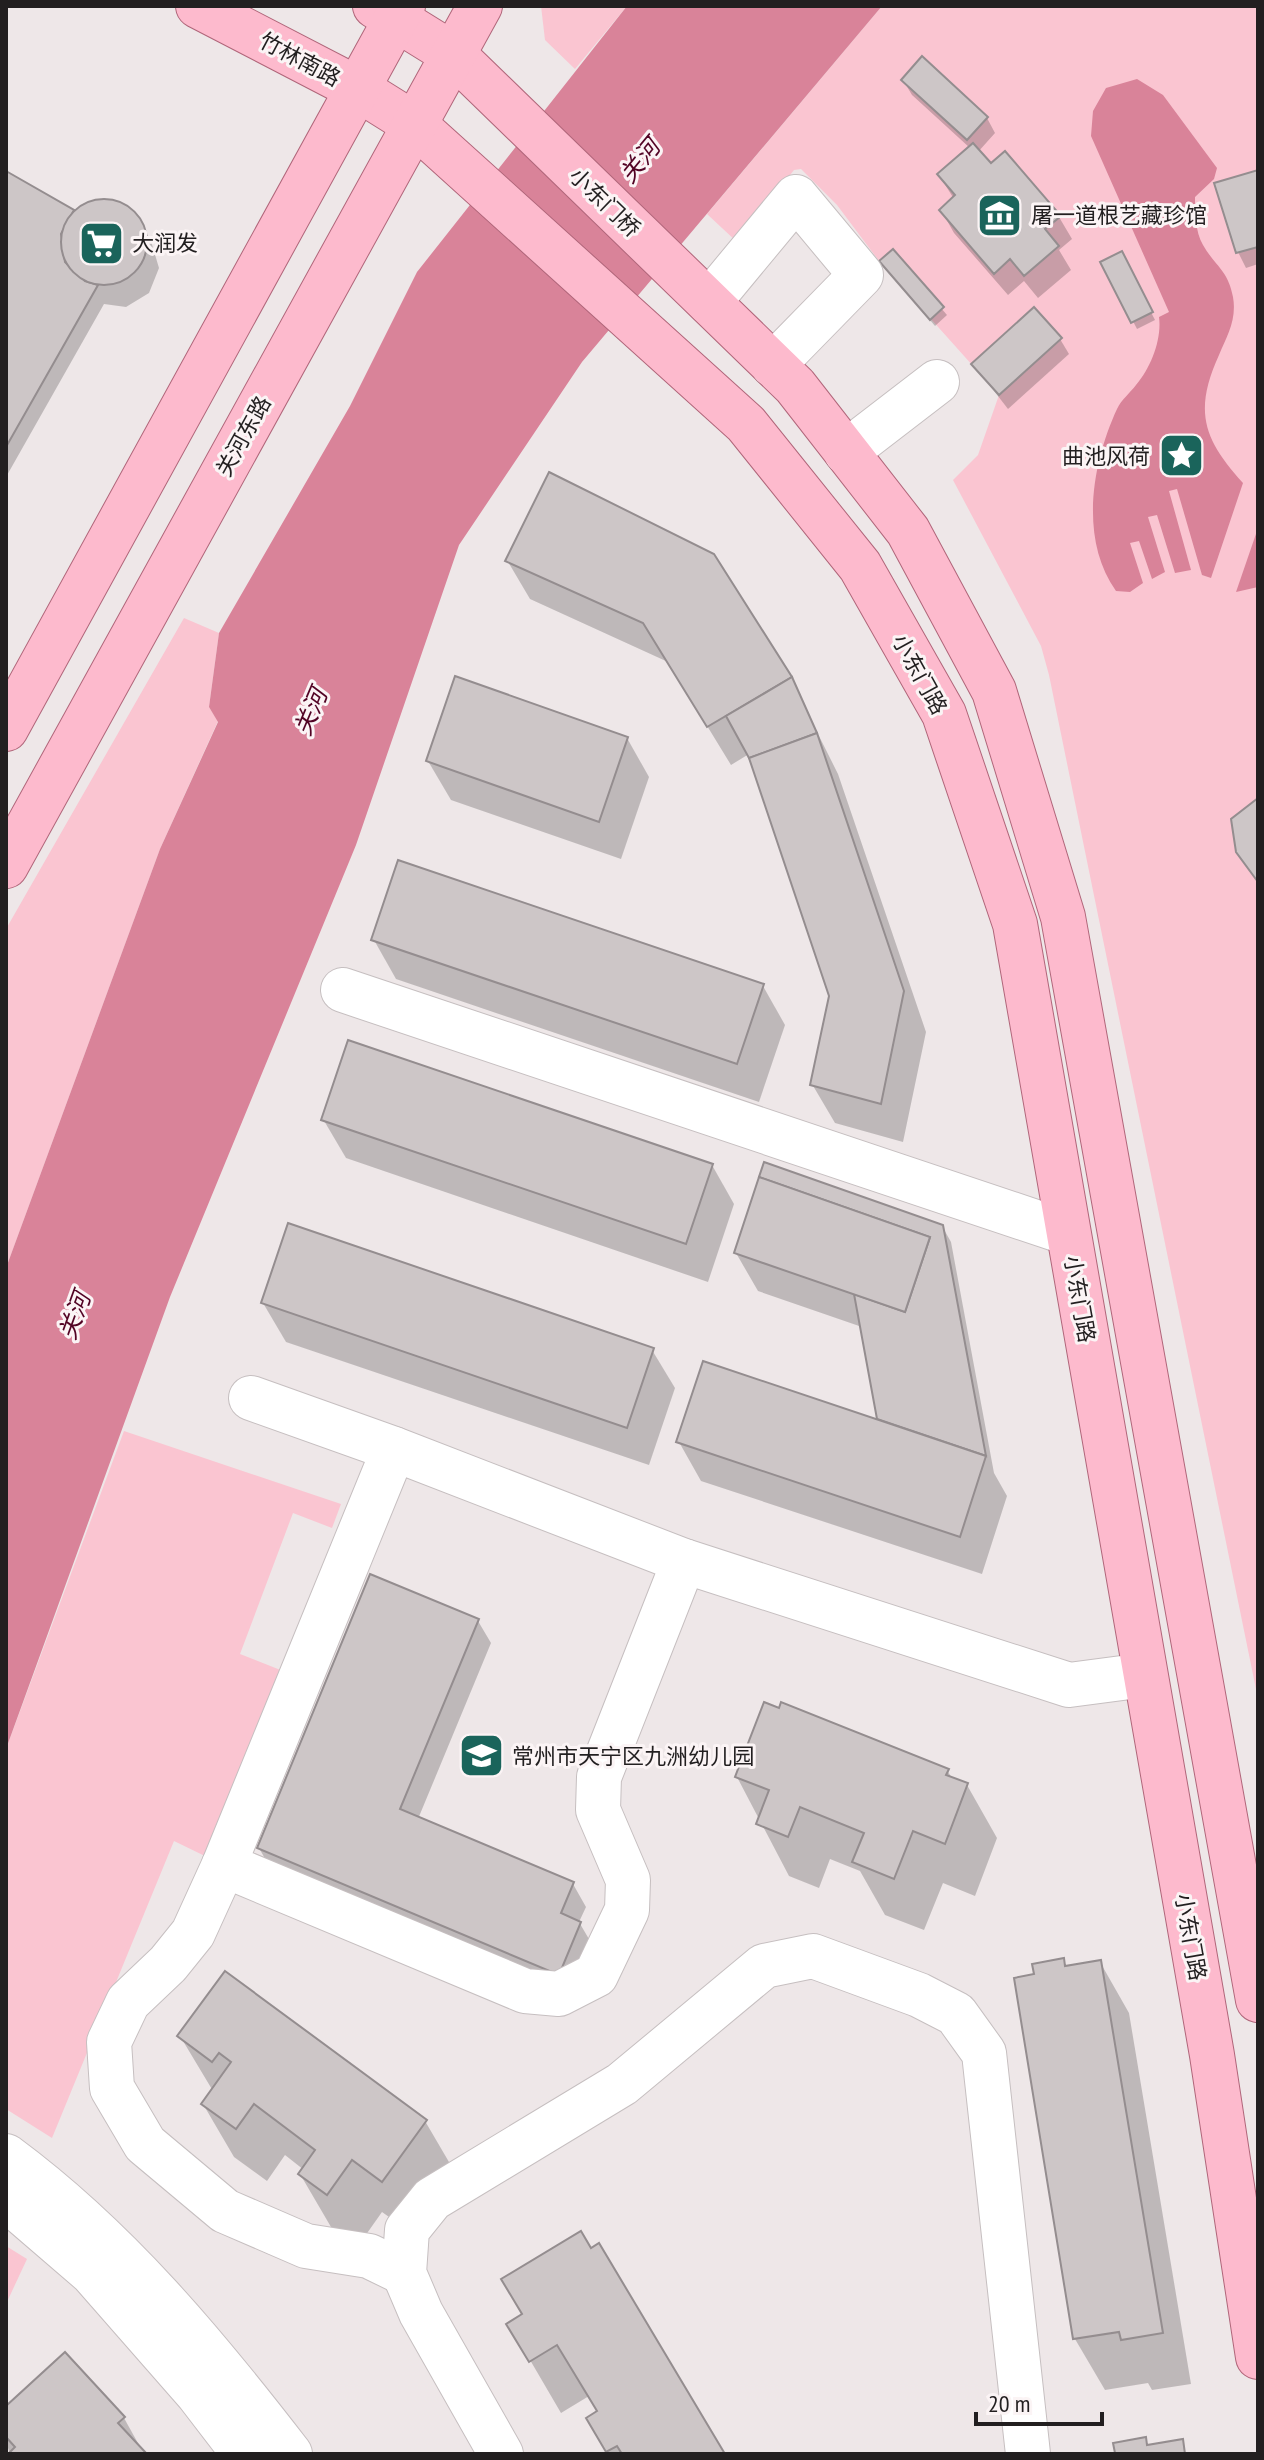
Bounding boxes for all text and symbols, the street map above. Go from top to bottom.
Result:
street label: 竹林南路 [255,26,345,92]
water label: 关河 [612,129,669,189]
street label: 小东门桥 [564,161,646,243]
museum icon: 屠一道根艺藏珍馆 [976,191,1024,239]
place label: 屠一道根艺藏珍馆 [1031,201,1207,229]
supermarket icon: 大润发 [77,219,125,267]
place label: 大润发 [132,229,198,257]
street label: 关河东路 [209,391,277,481]
place icon: 曲池风荷 [1157,432,1205,480]
place label: 曲池风荷 [1062,442,1150,470]
street label: 小东门路 [886,629,954,719]
water label: 关河 [287,680,336,740]
street label: 小东门路 [1059,1253,1101,1345]
water label: 关河 [52,1284,99,1344]
school or university icon: 常州市天宁区九洲幼儿园 [457,1732,505,1780]
place label: 常州市天宁区九洲幼儿园 [512,1742,754,1770]
street label: 小东门路 [1170,1891,1212,1983]
scale bar [976,2376,1102,2426]
text: 20 m [988,2388,1030,2419]

